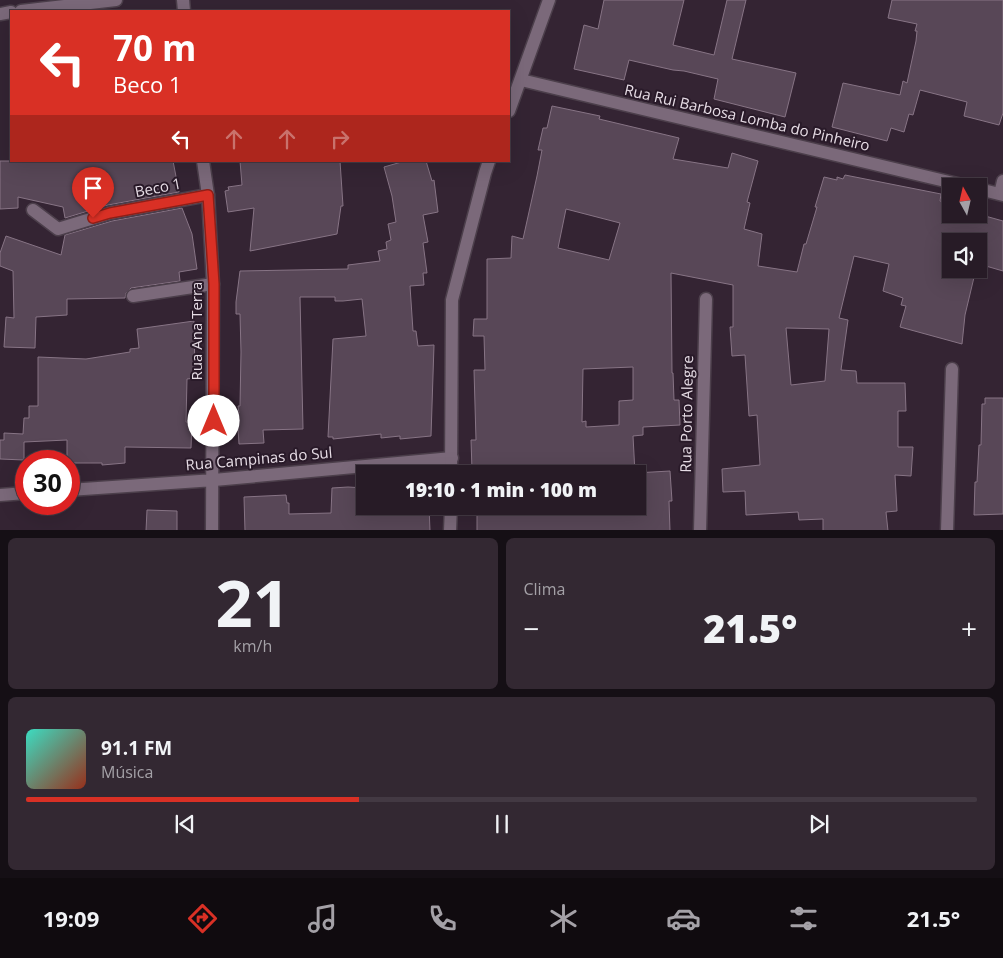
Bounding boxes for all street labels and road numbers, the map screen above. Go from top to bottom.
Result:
street label: Rua Rui Barbosa Lomba do Pinheiro [623,79,872,155]
street label: Beco 1 [133,173,183,201]
street label: Rua Ana Terra [186,282,206,380]
street label: Rua Porto Alegre [675,355,697,473]
street label: Rua Campinas do Sul [185,442,333,474]

